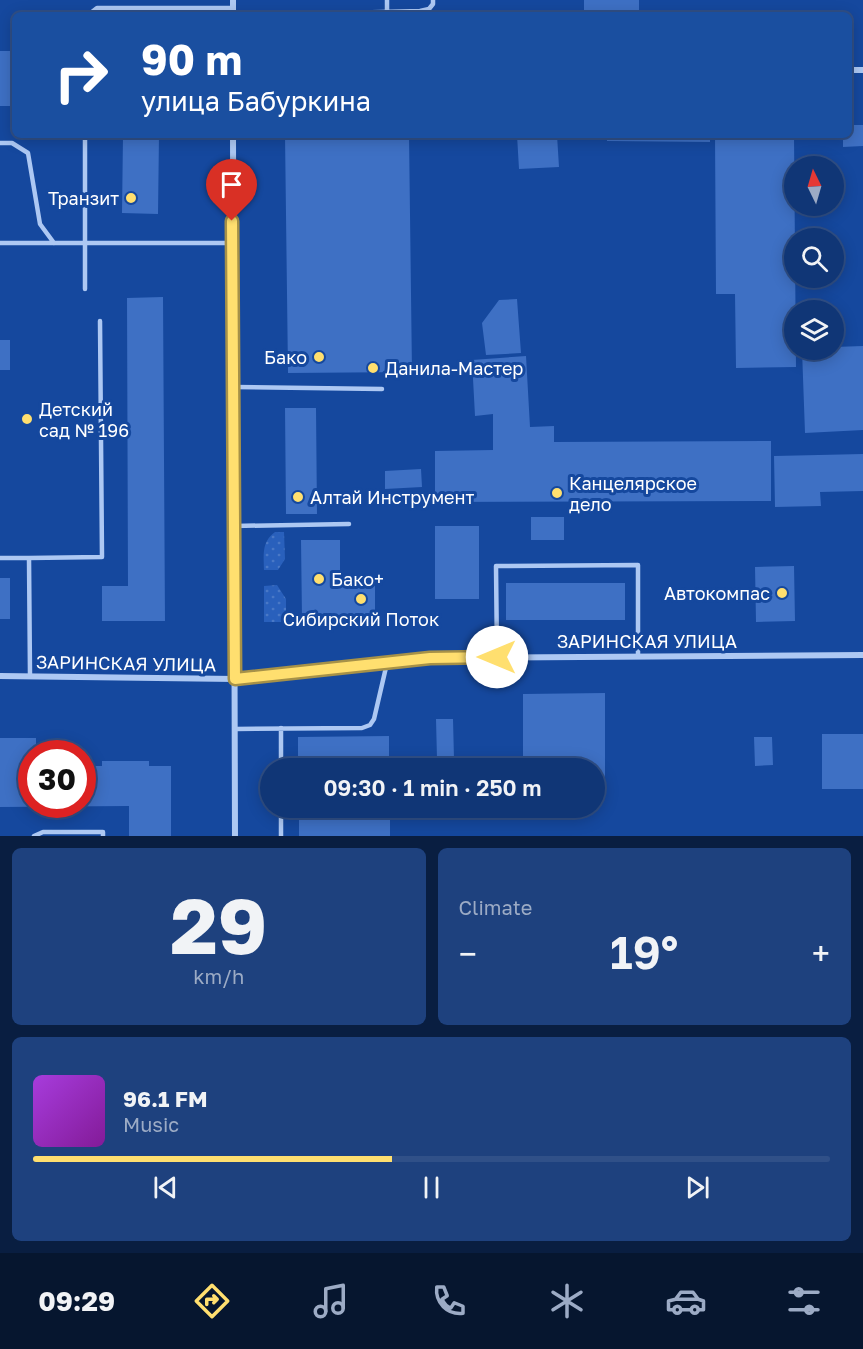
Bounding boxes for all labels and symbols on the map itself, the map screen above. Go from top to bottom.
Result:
north arrow [784,156,844,216]
pin [206,159,257,221]
place label: Транзит [48,187,119,209]
marker: Транзит [124,191,138,205]
place label: Бако [264,346,307,368]
marker: Бако [312,350,326,364]
place label: Данила-Мастер [385,357,523,379]
marker: Данила-Мастер [366,361,380,375]
place label: Детский сад № 196 [39,398,129,441]
marker: Детский сад № 196 [20,412,34,426]
place label: Канцелярское дело [569,472,697,515]
place label: Алтай Инструмент [310,486,475,508]
marker: Канцелярское дело [550,486,564,500]
marker: Алтай Инструмент [291,490,305,504]
place label: Бако+ [331,568,384,590]
marker: Бако+ [312,572,326,586]
place label: Автокомпас [664,582,770,604]
marker: Автокомпас [775,586,789,600]
marker: Сибирский Поток [354,592,368,606]
place label: Сибирский Поток [283,608,439,630]
position arrow [465,625,529,689]
street label: ЗАРИНСКАЯ УЛИЦА [557,630,737,652]
street label: ЗАРИНСКАЯ УЛИЦА [36,650,216,676]
speed limit sign: 30 [18,740,96,818]

